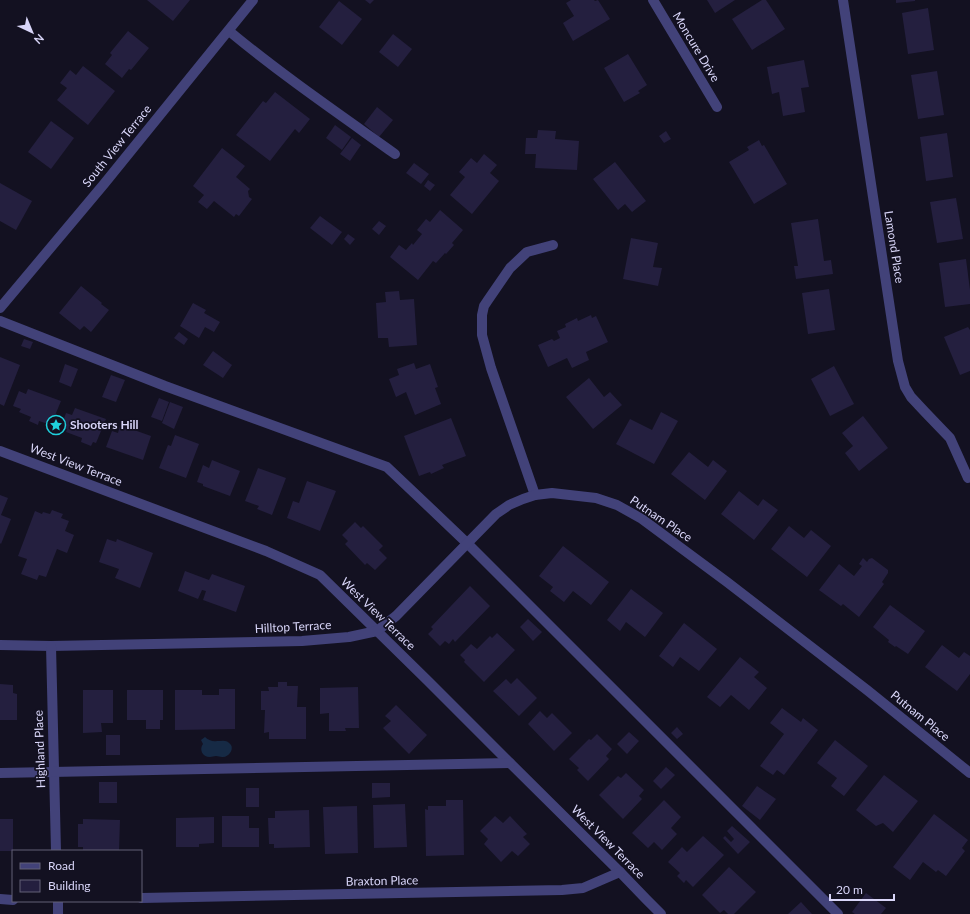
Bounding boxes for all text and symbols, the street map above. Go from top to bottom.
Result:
street label: Moncure Drive [670,9,723,84]
north arrow [12,12,52,52]
text: N [32,32,47,47]
street label: South View Terrace [79,102,154,190]
street label: Lamond Place [881,210,908,284]
place icon: Shooters Hill [45,414,67,436]
place label: Shooters Hill [70,417,139,432]
street label: West View Terrace [28,440,125,489]
street label: Putnam Place [627,492,695,545]
street label: West View Terrace [338,574,419,653]
street label: Hilltop Terrace [254,617,332,636]
street label: Putnam Place [888,687,953,744]
street label: Highland Place [31,710,48,788]
street label: West View Terrace [568,802,648,882]
legend [12,850,142,902]
text: Road [48,858,75,873]
street label: Braxton Place [346,872,418,889]
scale bar [830,876,894,902]
text: Building [48,878,91,893]
text: 20 m [836,882,863,897]

